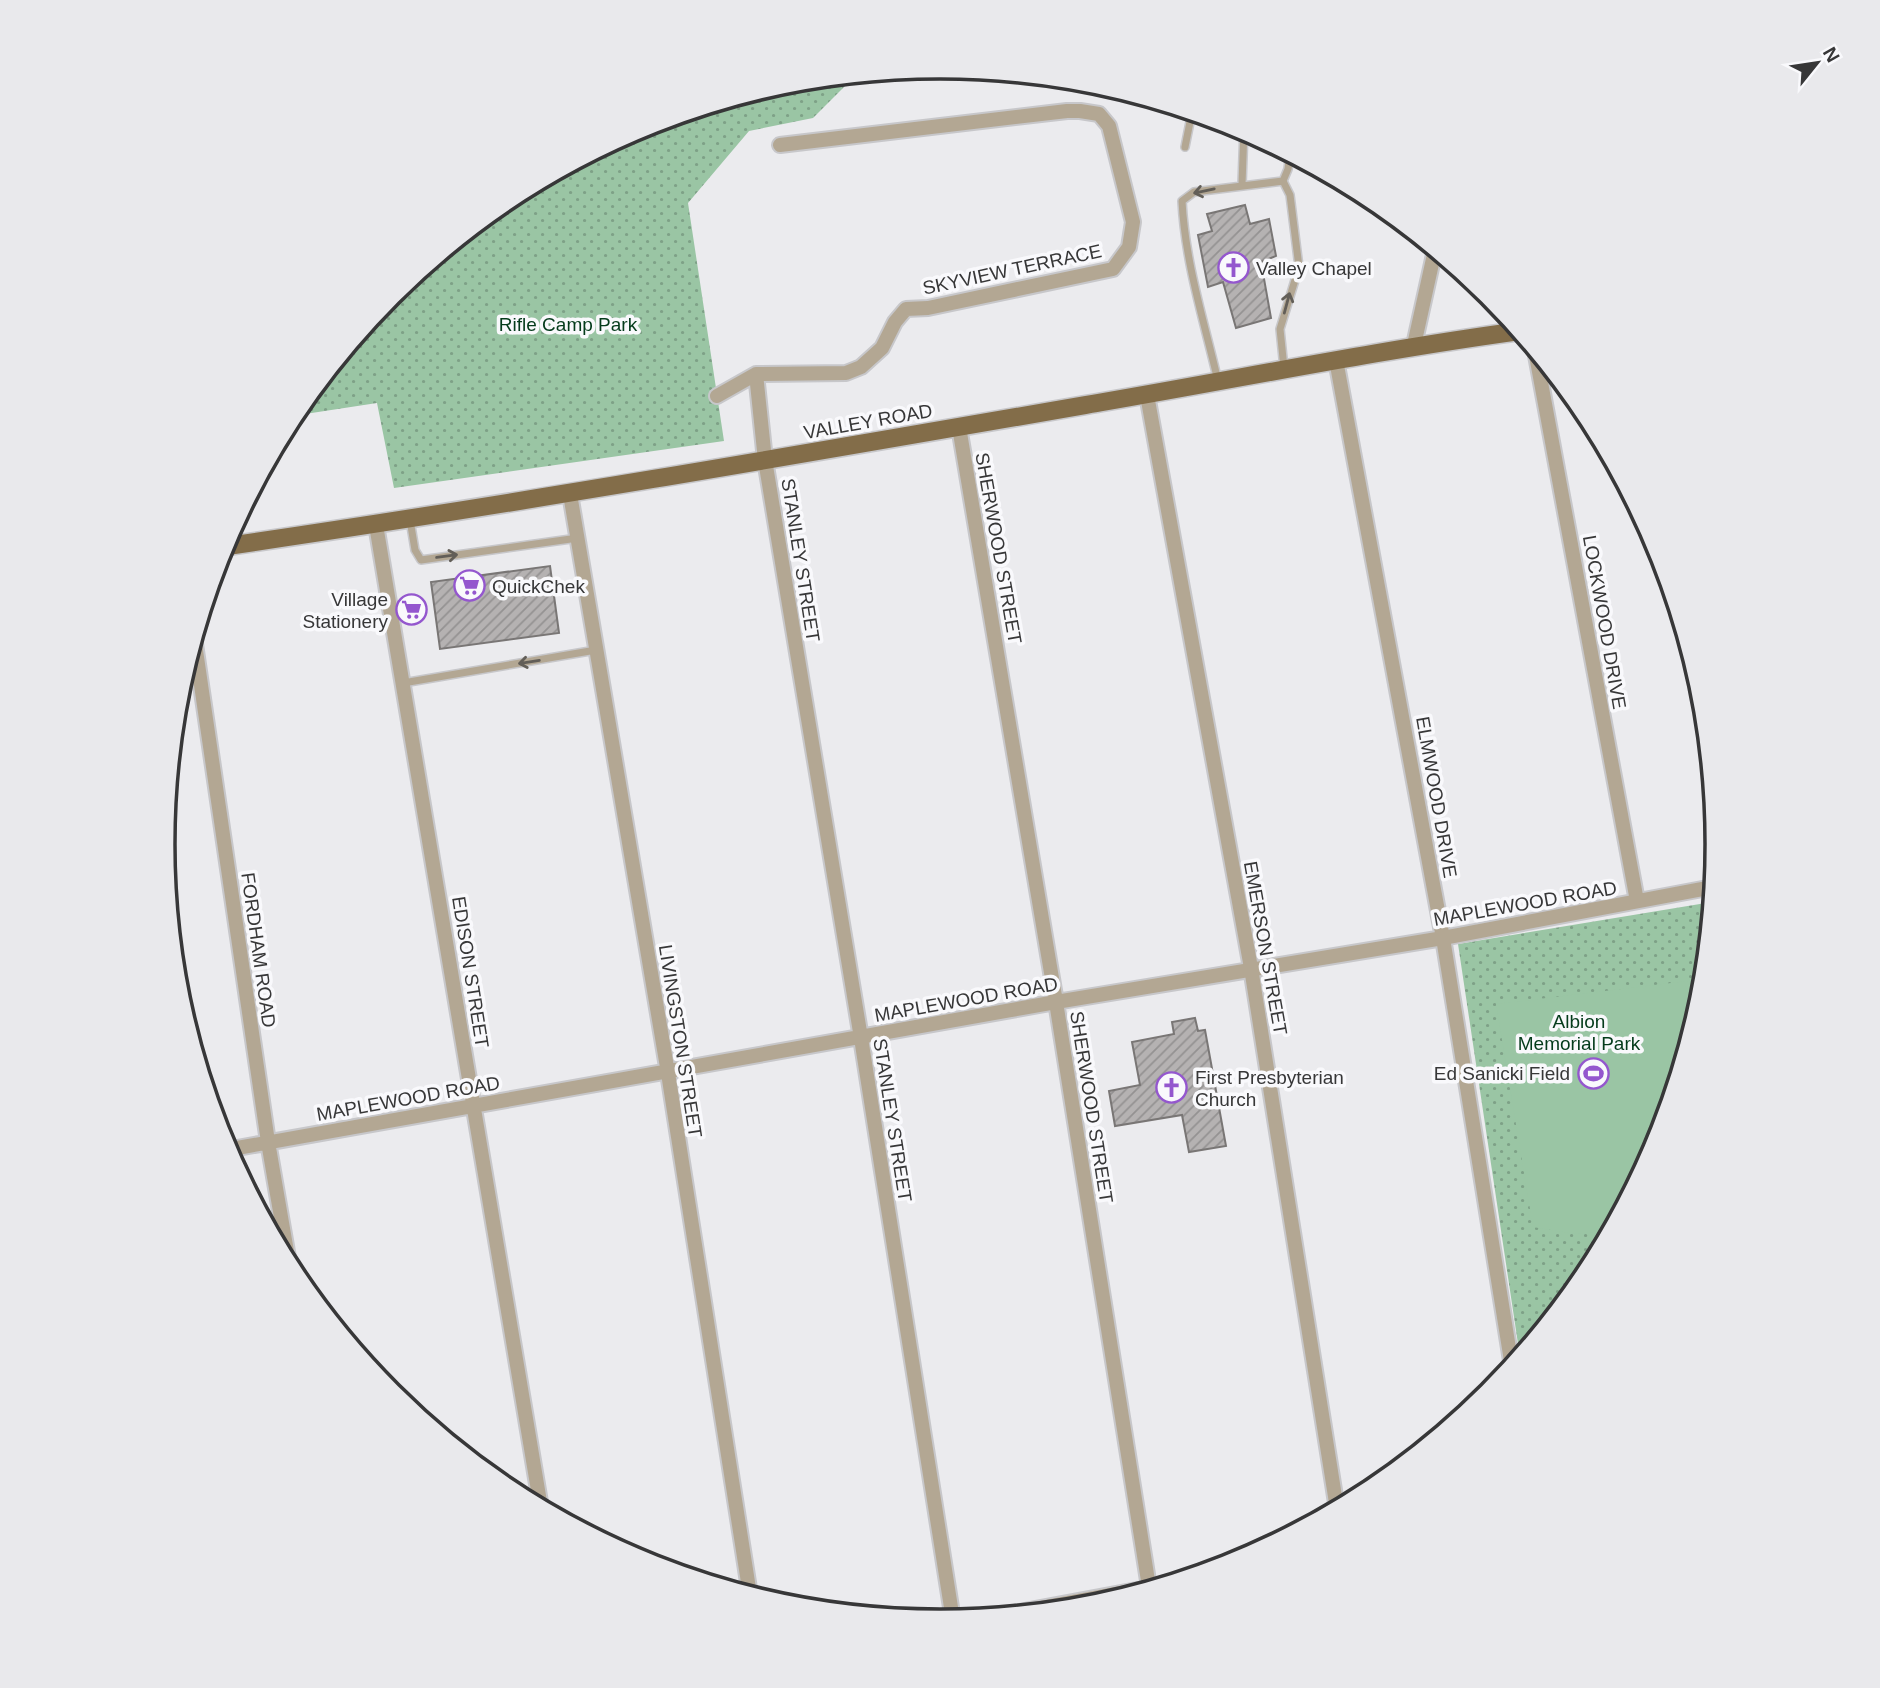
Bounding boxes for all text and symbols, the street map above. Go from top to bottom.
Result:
north arrow [1782,28,1852,98]
text: N [1819,44,1844,66]
one-way arrow [1193,184,1216,198]
street label: SKYVIEW TERRACE [921,240,1103,299]
church icon: Valley Chapel [1216,251,1250,285]
place label: Valley Chapel [1256,258,1372,279]
one-way arrow [1281,292,1294,315]
park label: Rifle Camp Park [499,314,638,335]
street label: VALLEY ROAD [802,400,934,443]
street label: SHERWOOD STREET [971,451,1026,646]
street label: STANLEY STREET [777,477,824,644]
street label: LOCKWOOD DRIVE [1579,533,1630,711]
one-way arrow [435,550,458,563]
supermarket icon: QuickChek [452,569,486,603]
place label: QuickChek [492,576,585,597]
place label: Village Stationery [302,589,388,632]
supermarket icon: Village Stationery [394,593,428,627]
one-way arrow [518,656,541,669]
street label: ELMWOOD DRIVE [1412,715,1461,879]
street label: EMERSON STREET [1240,859,1291,1037]
street label: FORDHAM ROAD [237,871,280,1029]
street label: MAPLEWOOD ROAD [1432,877,1618,930]
street label: EDISON STREET [448,895,493,1050]
street label: LIVINGSTON STREET [655,943,706,1139]
street label: MAPLEWOOD ROAD [873,973,1059,1026]
street label: SHERWOOD STREET [1066,1010,1117,1205]
park label: Albion Memorial Park [1518,1011,1641,1054]
street label: STANLEY STREET [869,1037,916,1204]
sports icon: Ed Sanicki Field [1576,1056,1610,1090]
place label: Ed Sanicki Field [1434,1063,1570,1084]
place label: First Presbyterian Church [1195,1067,1344,1110]
church icon: First Presbyterian Church [1155,1071,1189,1105]
street label: MAPLEWOOD ROAD [315,1072,501,1125]

